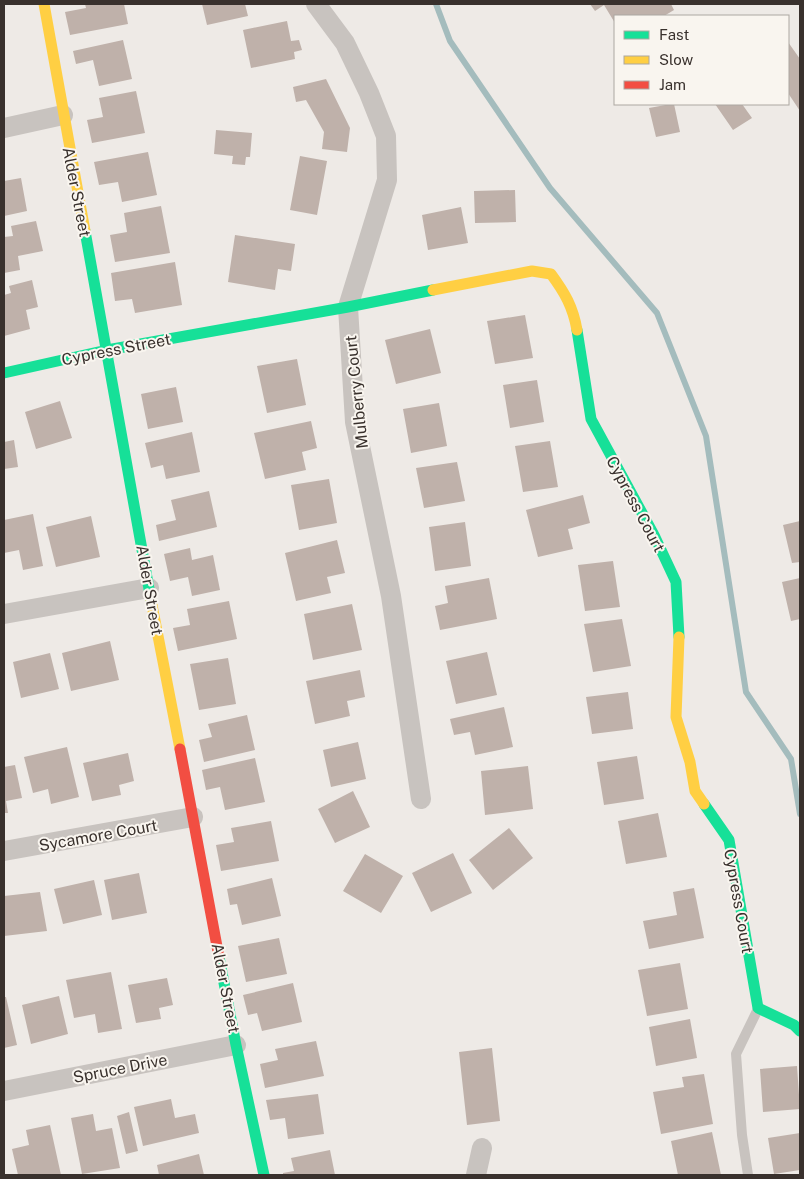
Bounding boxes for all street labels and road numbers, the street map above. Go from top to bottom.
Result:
street label: Alder Street [58,145,95,239]
street label: Cypress Street [60,330,172,369]
street label: Mulberry Court [341,334,372,449]
street label: Cypress Court [602,453,669,555]
street label: Alder Street [132,543,167,637]
street label: Sycamore Court [37,816,159,855]
street label: Cypress Court [720,847,757,955]
street label: Alder Street [207,941,244,1035]
street label: Spruce Drive [71,1050,169,1087]

